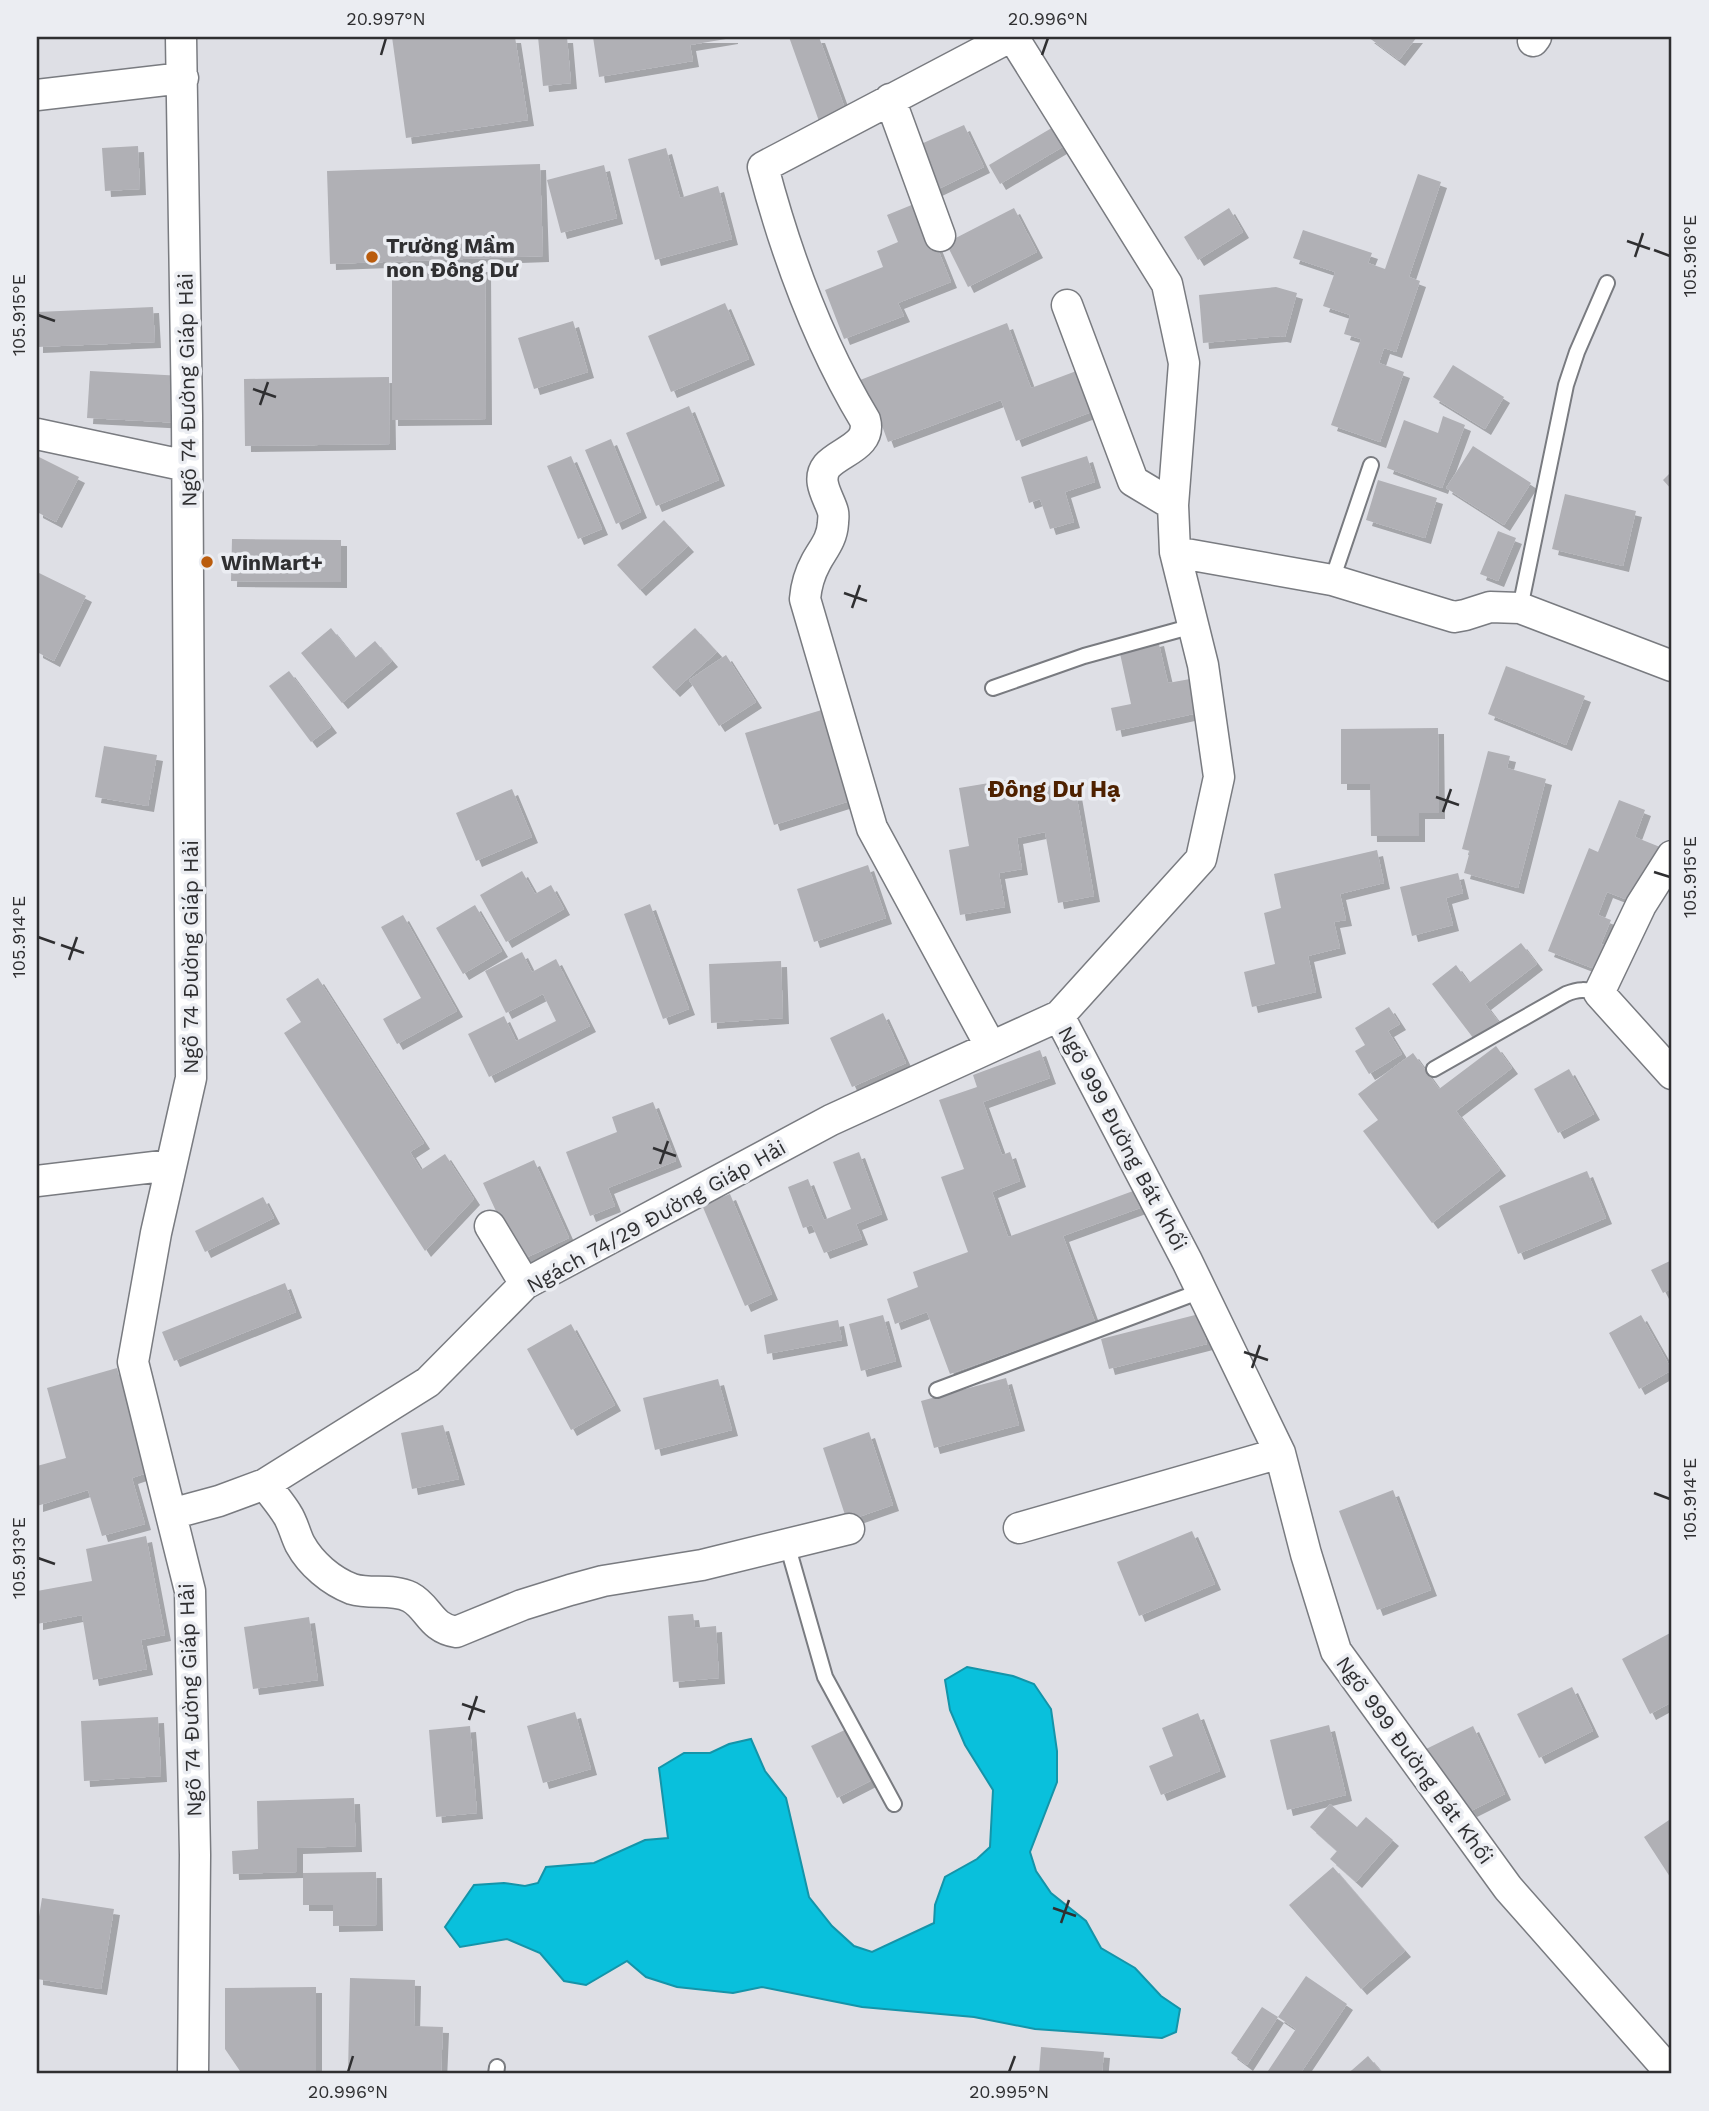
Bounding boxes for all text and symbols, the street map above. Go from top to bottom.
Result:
text: 20.997°N [346,8,426,29]
text: 20.996°N [1008,8,1088,29]
text: 105.916°E [1679,215,1700,297]
place label: Trường Mầm non Đông Dư [386,233,519,282]
marker: Trường Mầm non Đông Dư [364,249,380,265]
street label: Ngõ 74 Đường Giáp Hải [172,273,202,507]
text: 105.915°E [8,274,29,356]
place label: WinMart+ [221,550,323,575]
marker: WinMart+ [199,554,215,570]
district label: Đông Dư Hạ [988,776,1121,803]
text: 105.915°E [1679,836,1700,918]
street label: Ngõ 74 Đường Giáp Hải [178,840,203,1074]
text: 105.914°E [8,896,29,978]
street label: Ngõ 999 Đường Bát Khối [1053,1021,1193,1255]
street label: Ngách 74/29 Đường Giáp Hải [522,1134,790,1298]
text: 105.914°E [1679,1458,1700,1540]
text: 105.913°E [8,1517,29,1599]
street label: Ngõ 74 Đường Giáp Hải [173,1583,207,1817]
street label: Ngõ 999 Đường Bát Khối [1331,1651,1499,1869]
text: 20.996°N [308,2081,388,2102]
text: 20.995°N [969,2081,1049,2102]

